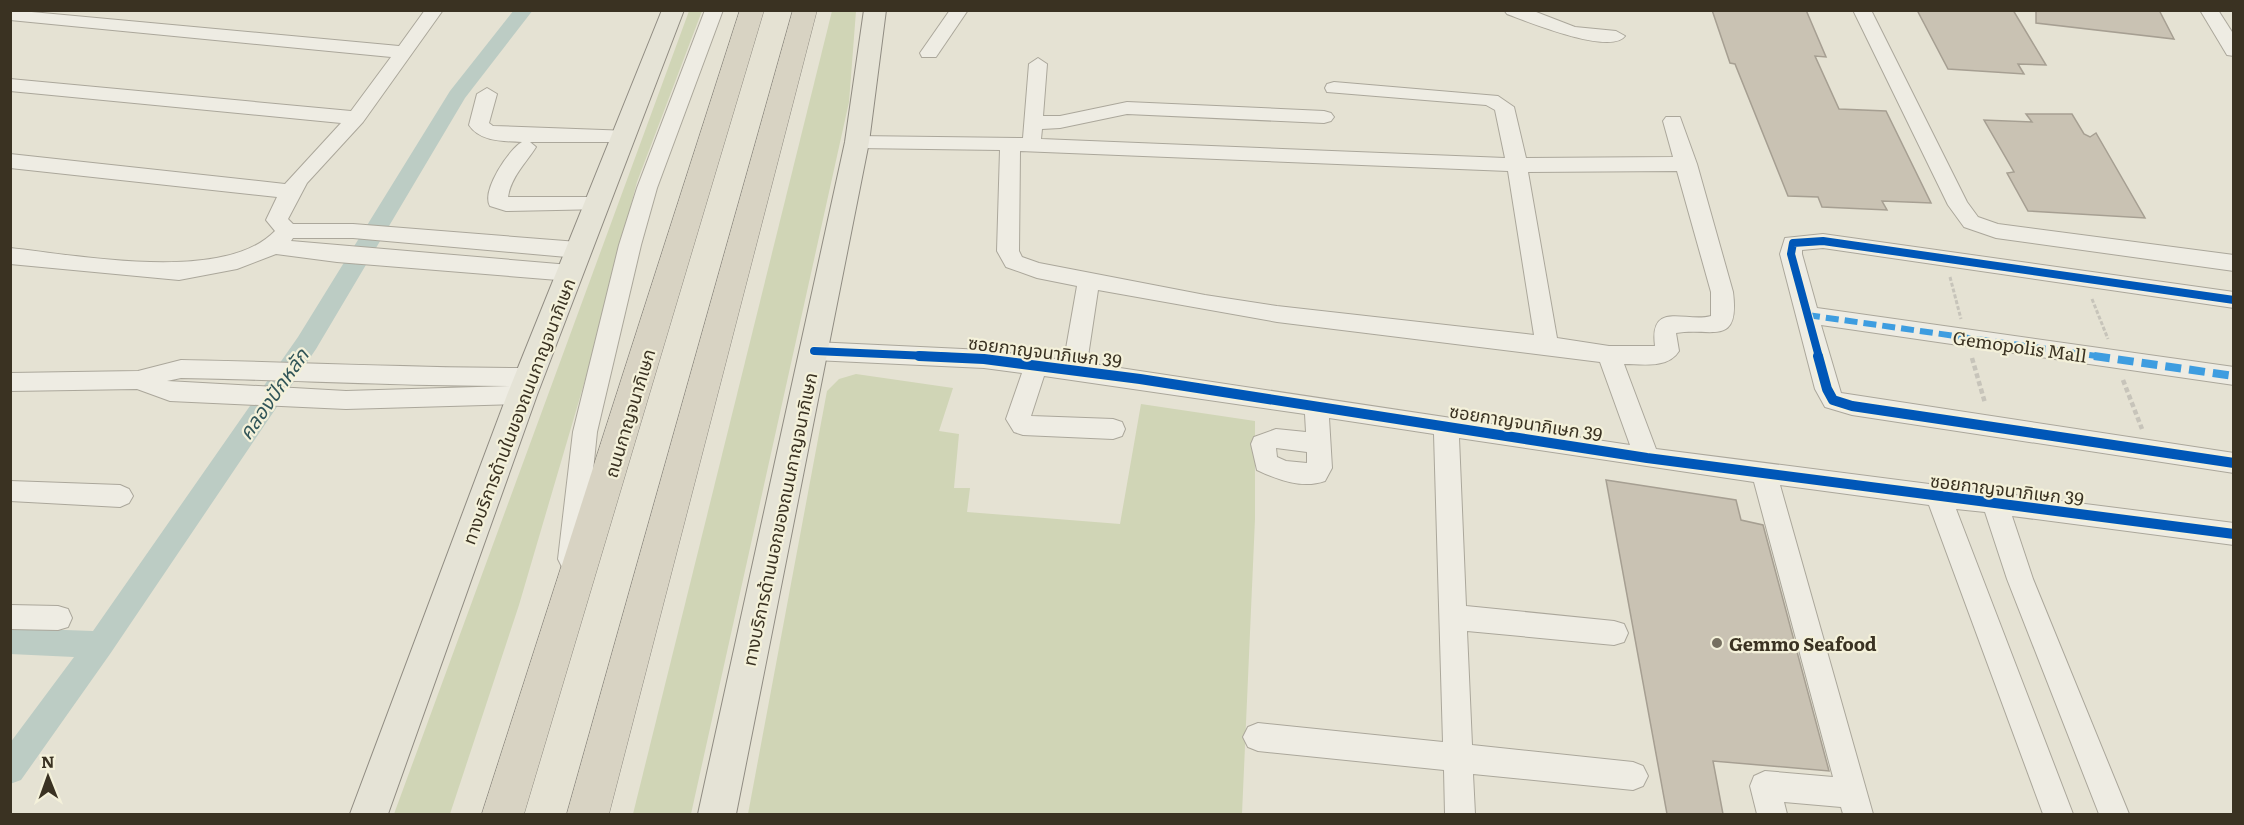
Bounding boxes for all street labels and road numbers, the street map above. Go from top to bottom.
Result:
street label: ทางบริการด้านในของถนนกาญจนาภิเษก [455,274,581,548]
street label: Gemopolis Mall [1951,323,2089,369]
street label: ซอยกาญจนาภิเษก 39 [967,328,1123,374]
street label: ถนนกาญจนาภิเษก [597,345,661,481]
street label: ทางบริการด้านนอกของถนนกาญจนาภิเษก [735,370,823,668]
street label: ซอยกาญจนาภิเษก 39 [1448,397,1604,447]
street label: ซอยกาญจนาภิเษก 39 [1929,466,2085,512]

